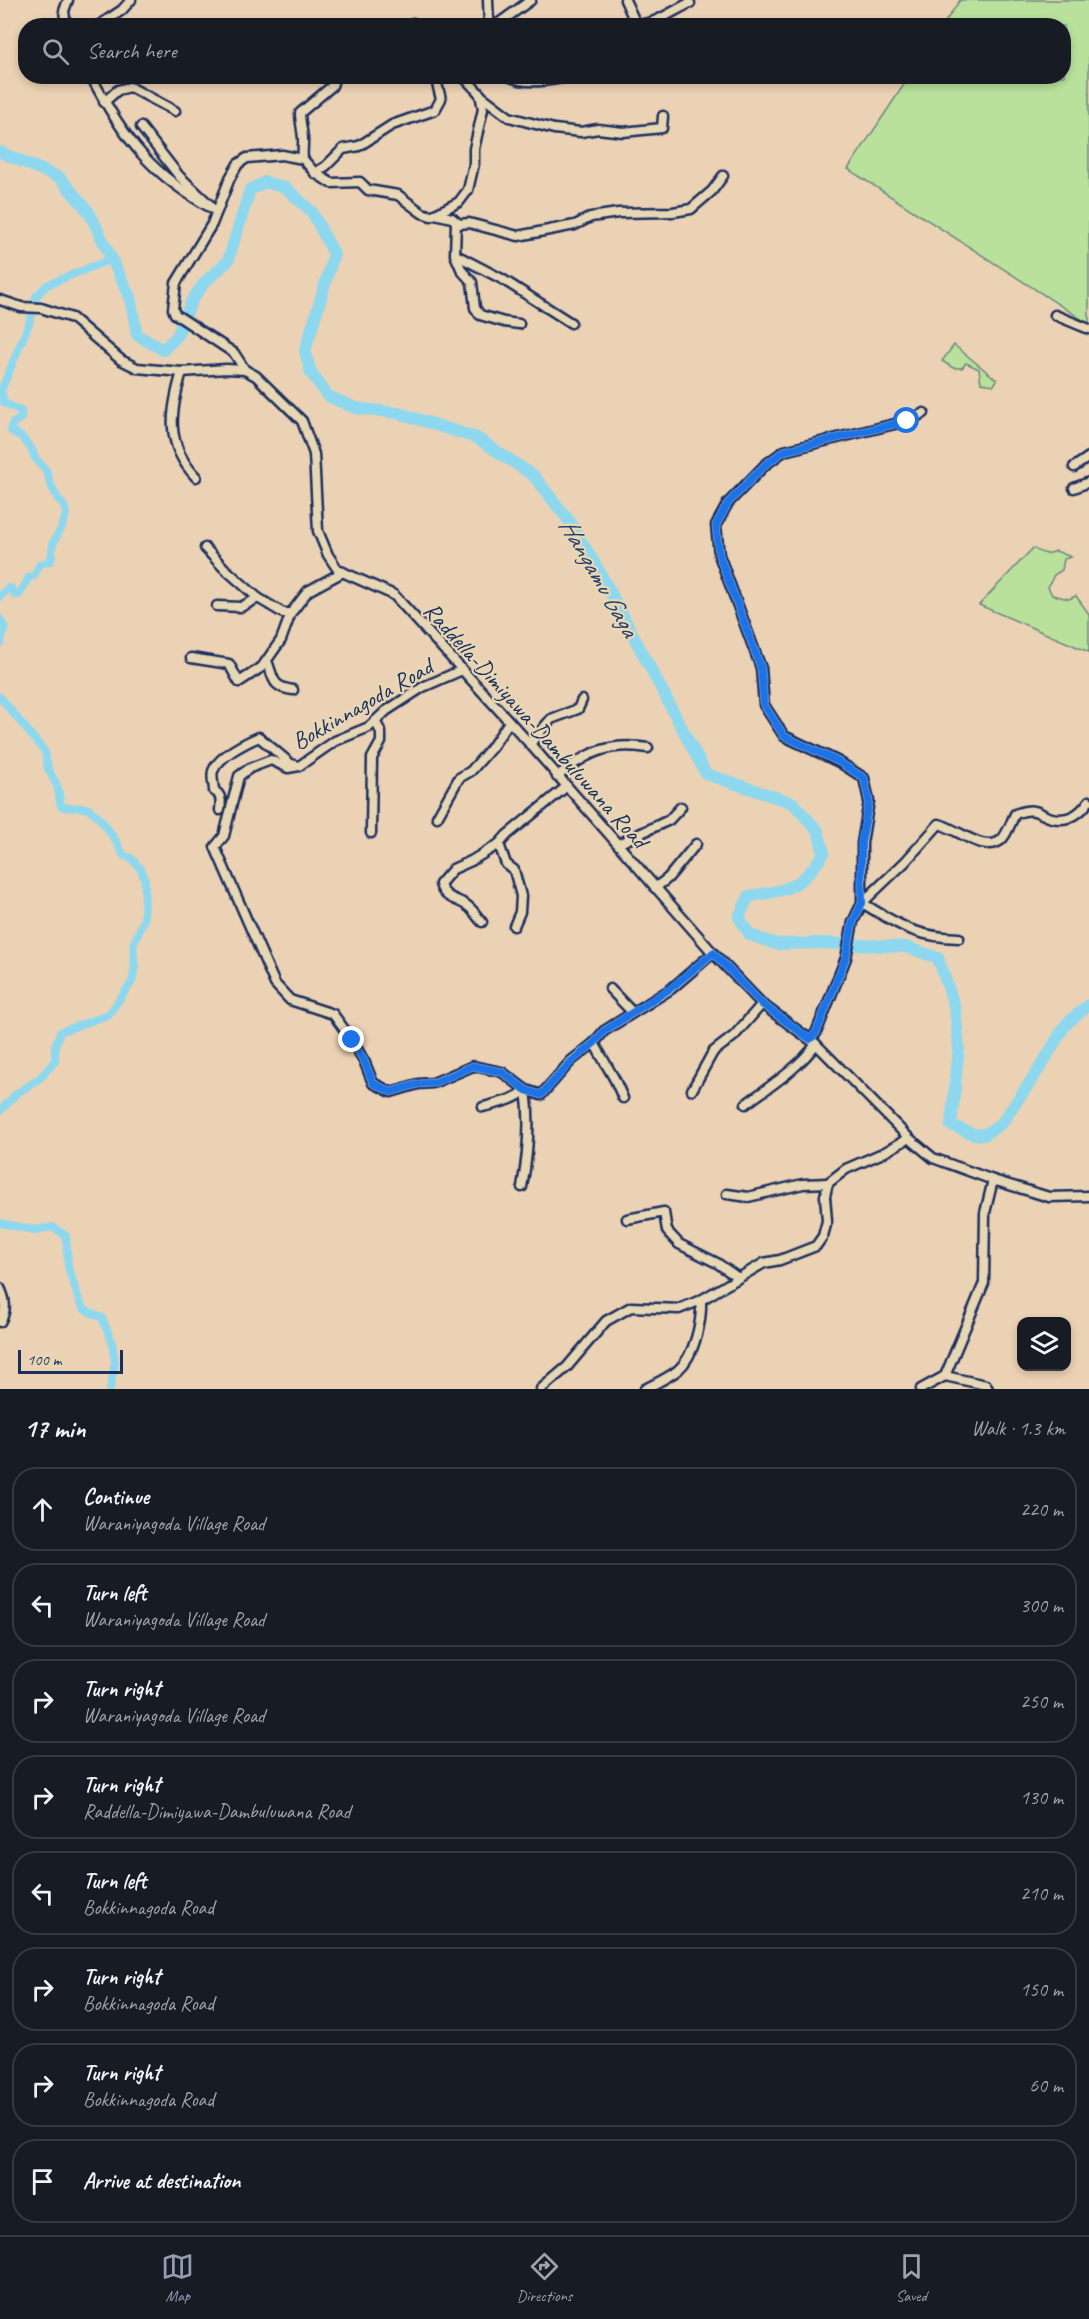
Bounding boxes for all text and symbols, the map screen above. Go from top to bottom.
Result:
search box [18,18,1071,84]
icon: search [39,35,72,68]
text: Search here [87,37,177,65]
route start [893,407,919,433]
water label: Hangamu Gaga [552,512,647,644]
street label: Raddella-Dimiyawa-Dambuluwana Road [417,596,657,857]
street label: Bokkinnagoda Road [286,650,441,756]
route end [338,1026,364,1052]
map controls [1017,1317,1071,1371]
button: layers [1017,1317,1071,1371]
scale bar [18,1347,123,1374]
text: 100 m [27,1350,61,1370]
text: 17 min [24,1412,85,1445]
text: Walk · 1.3 km [971,1416,1065,1441]
text: Continue [83,1483,149,1511]
icon: ahead [26,1493,59,1526]
text: 220 m [1020,1497,1063,1522]
text: Waraniyagoda Village Road [83,1511,265,1536]
text: Turn left [83,1579,147,1607]
icon: left [26,1589,59,1622]
text: 300 m [1020,1593,1063,1618]
text: Waraniyagoda Village Road [83,1607,265,1632]
text: Turn right [83,1675,160,1703]
icon: right [26,1685,59,1718]
text: 250 m [1020,1689,1063,1714]
text: Waraniyagoda Village Road [83,1703,265,1728]
text: Turn right [83,1771,160,1799]
icon: right [26,1781,59,1814]
text: 130 m [1020,1785,1063,1810]
text: Raddella-Dimiyawa-Dambuluwana Road [83,1799,351,1824]
text: Turn left [83,1867,147,1895]
icon: left [26,1877,59,1910]
text: 210 m [1020,1881,1063,1906]
text: Bokkinnagoda Road [83,1895,214,1920]
text: Turn right [83,1963,160,1991]
icon: right [26,1973,59,2006]
text: 150 m [1020,1977,1063,2002]
text: Bokkinnagoda Road [83,1991,214,2016]
text: Turn right [83,2059,160,2087]
icon: right [26,2069,59,2102]
text: 60 m [1029,2073,1063,2098]
text: Bokkinnagoda Road [83,2087,214,2112]
icon: arrive [26,2165,59,2198]
text: Arrive at destination [83,2167,240,2195]
tab: Map [161,2250,194,2306]
tab: Directions [517,2250,572,2306]
tab: Saved [895,2250,928,2306]

